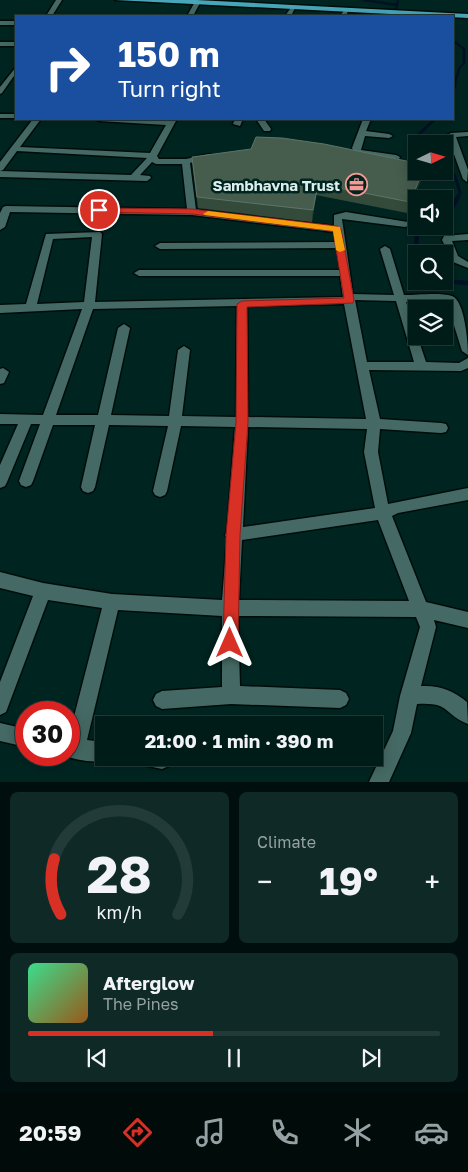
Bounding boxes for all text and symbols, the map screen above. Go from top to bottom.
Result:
text: 150 m [118,33,220,75]
icon: right [35,35,100,100]
text: Turn right [118,75,221,102]
north arrow [408,135,452,180]
map controls [408,135,453,345]
office icon: Sambhavna Trust [344,173,368,197]
place label: Sambhavna Trust [213,176,340,194]
pin [78,189,120,231]
button: sound [408,190,453,235]
icon: arrive [85,196,113,224]
button: search [408,245,453,290]
button: layers [408,300,453,345]
position arrow [203,616,255,668]
speed limit sign: 30 [15,701,80,766]
text: 21:00 · 1 min · 390 m [145,729,333,752]
text: Climate [257,832,316,852]
text: 28 [87,842,152,904]
text: 19° [319,858,378,903]
text: − [257,865,272,898]
text: + [425,865,440,898]
text: km/h [97,901,142,923]
text: Afterglow [103,971,194,994]
text: The Pines [103,994,178,1014]
icon: previous [83,1044,111,1072]
icon: pause [220,1044,248,1072]
icon: next [357,1044,385,1072]
icon: directions [120,1115,155,1150]
icon: music [193,1115,228,1150]
icon: phone [267,1115,302,1150]
icon: climate [340,1115,375,1150]
icon: car [414,1115,449,1150]
text: 20:59 [19,1119,81,1146]

